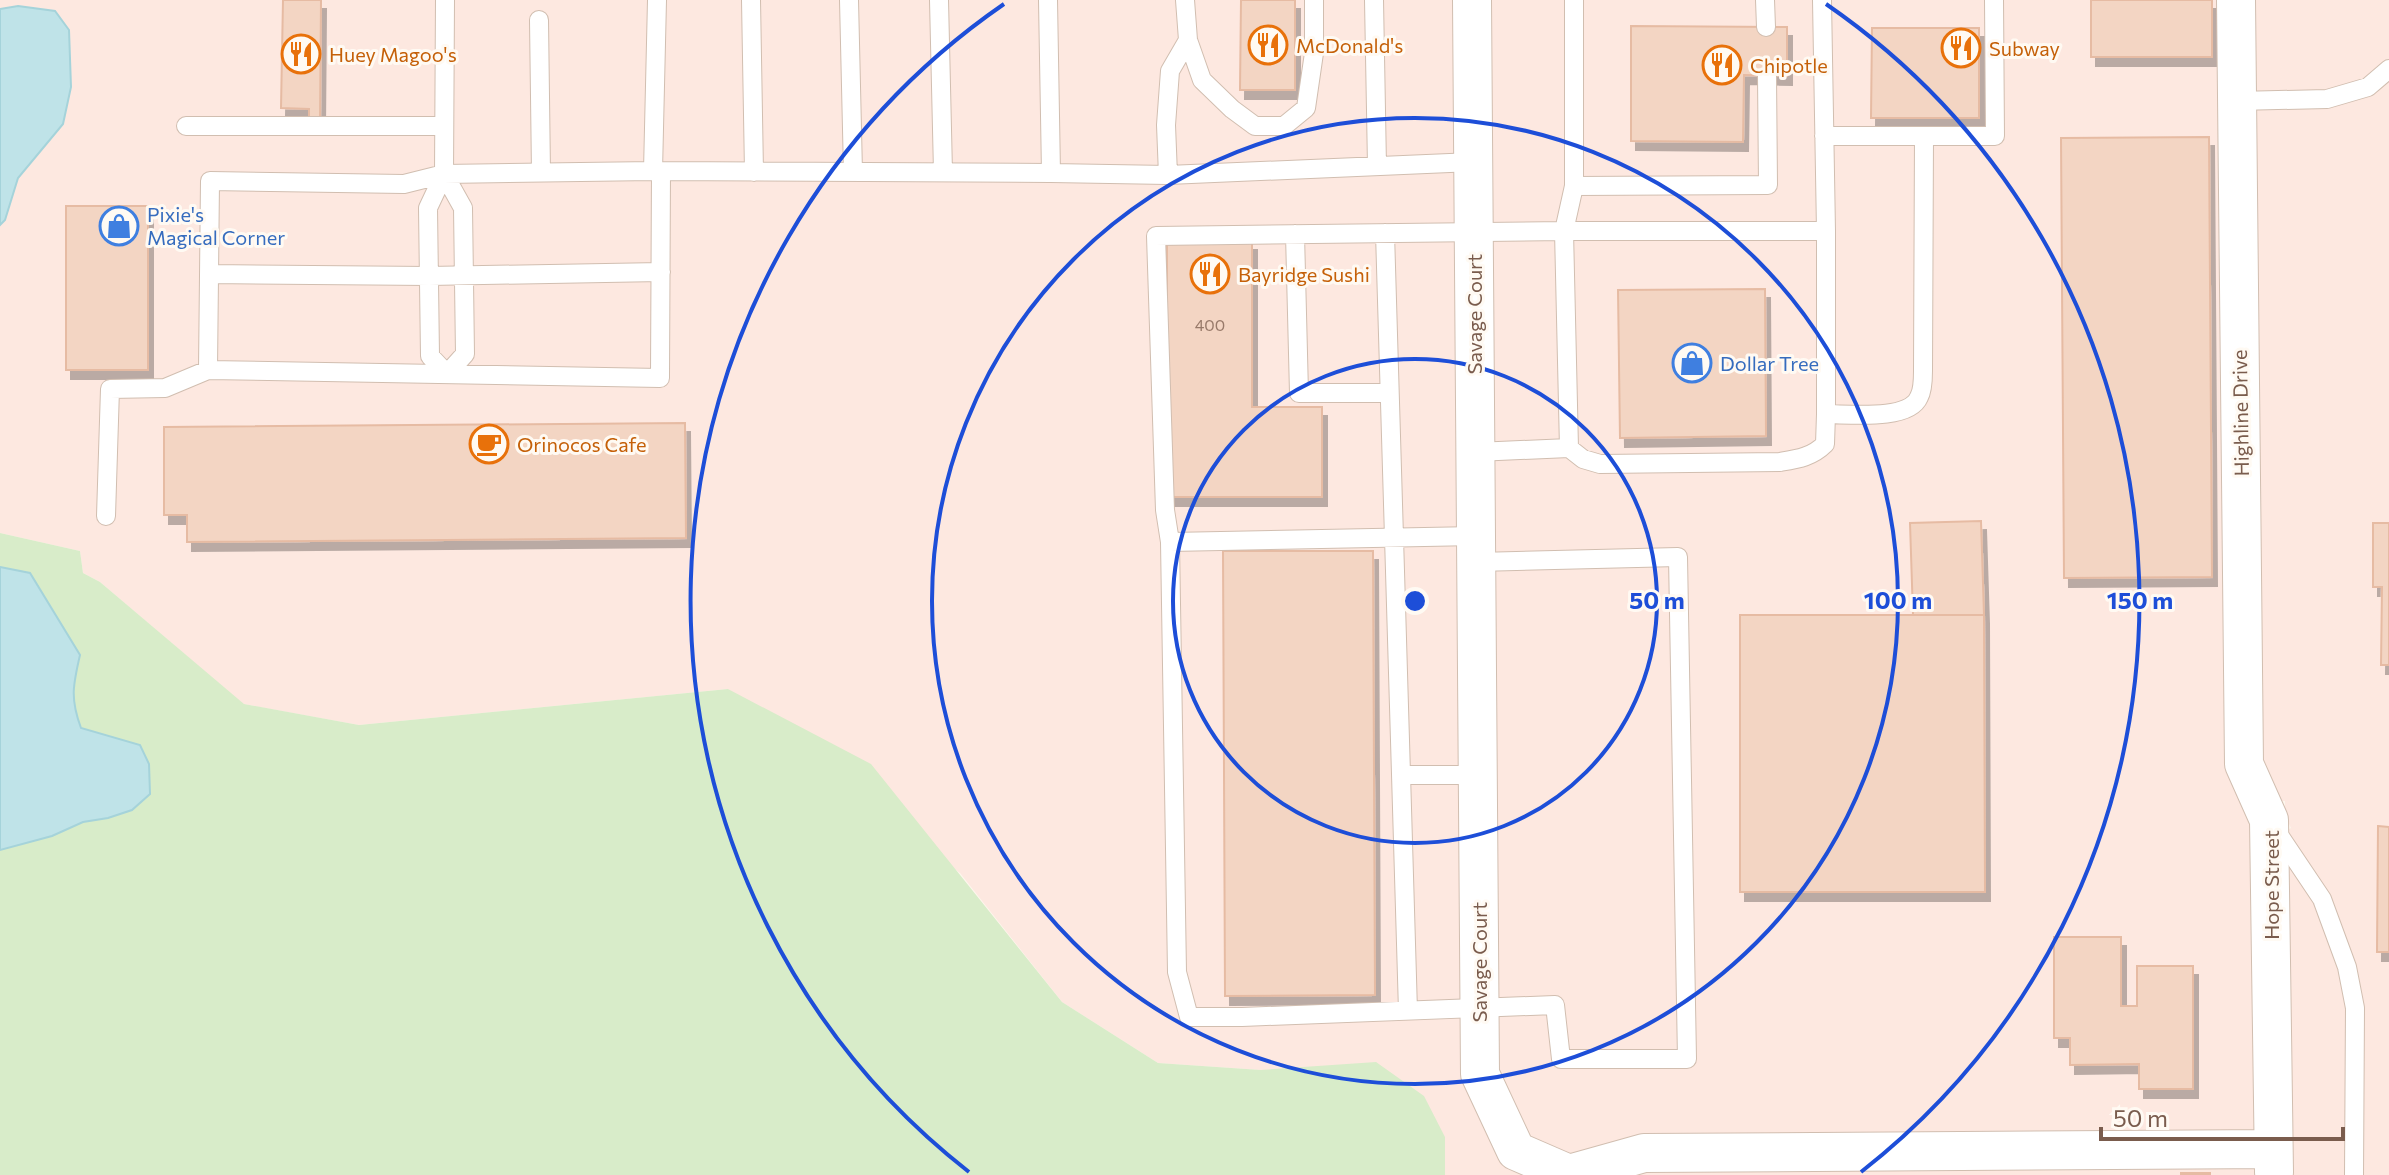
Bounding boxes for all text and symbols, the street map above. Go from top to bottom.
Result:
restaurant icon: McDonald's [1247,24,1289,66]
restaurant icon: Subway [1940,27,1982,69]
restaurant icon: Huey Magoo's [280,33,322,75]
place label: McDonald's [1296,33,1403,57]
place label: Subway [1989,36,2060,60]
place label: Huey Magoo's [329,42,457,66]
restaurant icon: Chipotle [1701,44,1743,86]
place label: Chipotle [1750,53,1828,77]
place label: Pixie's Magical Corner [147,202,285,249]
shop icon: Pixie's Magical Corner [98,205,140,247]
restaurant icon: Bayridge Sushi [1189,253,1231,295]
street label: Savage Court [1462,254,1486,374]
place label: Bayridge Sushi [1238,262,1370,286]
house number: 400 [1195,315,1225,334]
shop icon: Dollar Tree [1671,342,1713,384]
street label: Highline Drive [2227,349,2253,477]
place label: Dollar Tree [1720,351,1819,375]
cafe icon: Orinocos Cafe [468,423,510,465]
place label: Orinocos Cafe [517,432,647,456]
text: 50 m [1629,585,1685,614]
text: 100 m [1864,585,1932,614]
text: 150 m [2107,585,2173,614]
centre of rings [1401,587,1429,615]
street label: Hope Street [2259,830,2283,940]
street label: Savage Court [1467,902,1491,1022]
scale bar [2101,1091,2343,1141]
text: 50 m [2113,1103,2168,1132]

